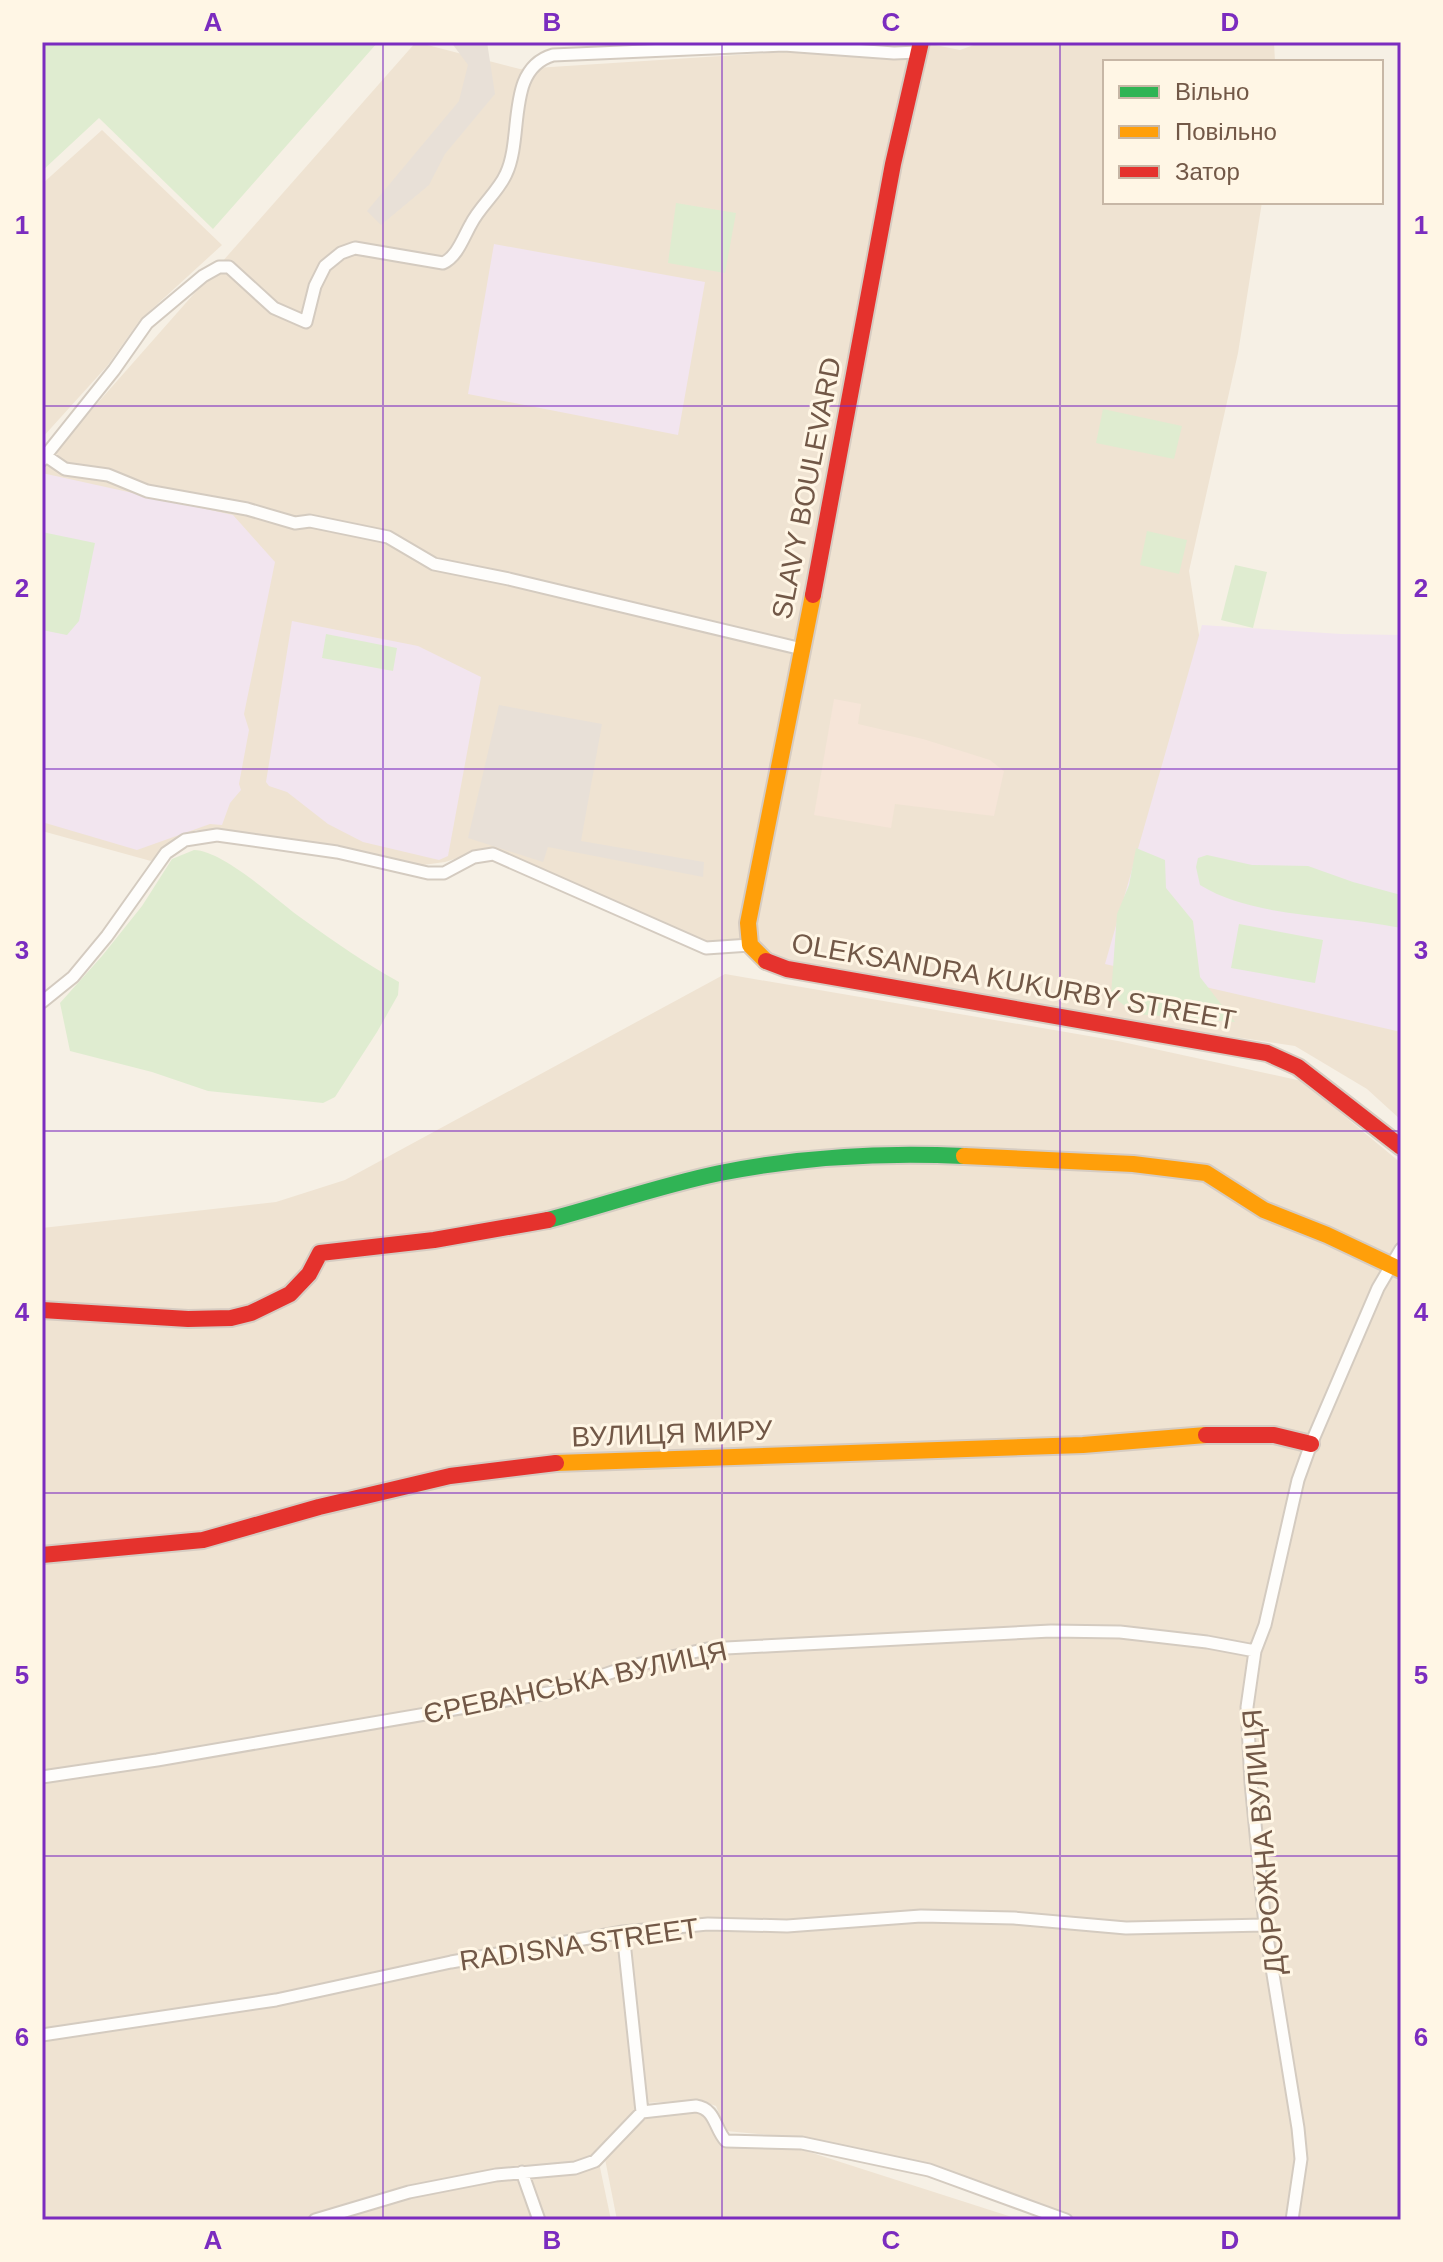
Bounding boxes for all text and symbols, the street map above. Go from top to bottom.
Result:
text: A [204,7,223,37]
text: B [543,7,561,37]
text: C [882,7,901,37]
text: D [1221,7,1239,37]
legend [1103,60,1383,204]
text: Вільно [1175,78,1249,105]
text: Повільно [1175,118,1277,145]
text: Затор [1175,158,1240,185]
text: 1 [15,210,29,240]
text: 1 [1414,210,1428,240]
street label: SLAVY BOULEVARD [766,355,847,622]
text: 2 [15,573,29,603]
text: 2 [1414,573,1428,603]
street label: OLEKSANDRA KUKURBY STREET [789,927,1239,1036]
text: 3 [15,935,29,965]
text: 3 [1414,935,1428,965]
text: 4 [15,1297,30,1327]
text: 4 [1414,1297,1429,1327]
street label: ВУЛИЦЯ МИРУ [571,1414,773,1452]
street label: ЄРЕВАНСЬКА ВУЛИЦЯ [420,1635,730,1730]
text: 5 [15,1660,29,1690]
text: 5 [1414,1660,1428,1690]
street label: ДОРОЖНА ВУЛИЦЯ [1236,1708,1291,1976]
street label: RADISNA STREET [458,1912,701,1977]
text: 6 [15,2022,29,2052]
text: 6 [1414,2022,1428,2052]
text: A [204,2225,223,2255]
text: B [543,2225,561,2255]
text: C [882,2225,901,2255]
text: D [1221,2225,1239,2255]

